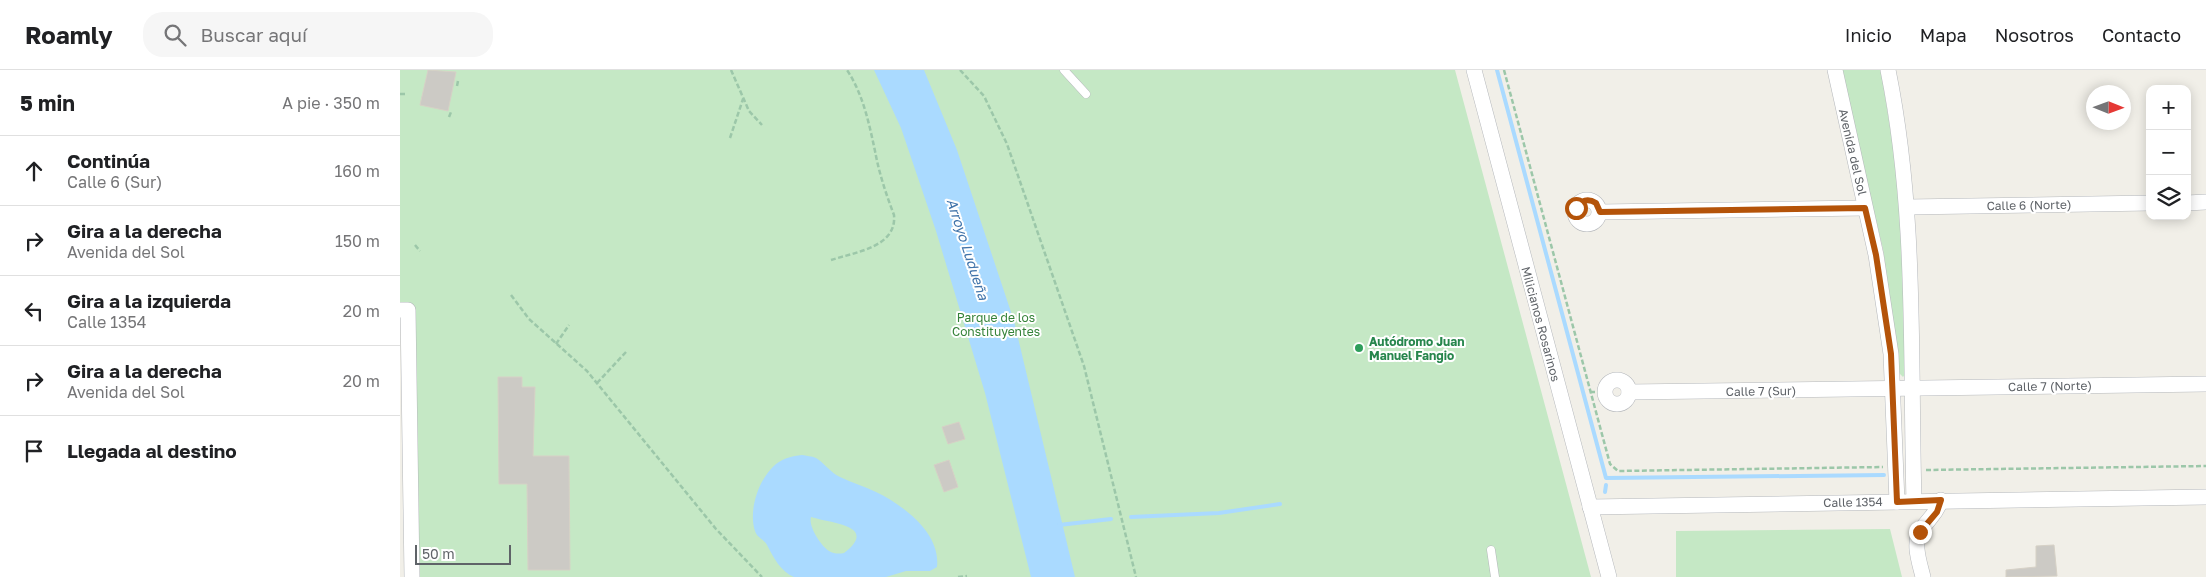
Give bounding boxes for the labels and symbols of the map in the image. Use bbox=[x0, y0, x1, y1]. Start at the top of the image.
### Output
north arrow bbox=[2086, 85, 2131, 130]
street label: Avenida del Sol bbox=[1836, 107, 1870, 197]
water label: Arroyo Ludueña bbox=[944, 196, 993, 303]
route start bbox=[1565, 197, 1588, 220]
street label: Calle 6 (Norte) bbox=[1986, 197, 2072, 213]
street label: Milicianos Rosarinos bbox=[1518, 265, 1564, 383]
park label: Parque de los Constituyentes bbox=[952, 310, 1040, 339]
place label: Autódromo Juan Manuel Fangio bbox=[1369, 334, 1464, 363]
marker: Autódromo Juan Manuel Fangio bbox=[1353, 342, 1365, 354]
street label: Calle 7 (Norte) bbox=[2008, 378, 2092, 394]
street label: Calle 7 (Sur) bbox=[1726, 383, 1796, 399]
street label: Calle 1354 bbox=[1823, 494, 1883, 510]
route end bbox=[1909, 521, 1932, 544]
scale bar bbox=[415, 542, 511, 565]

